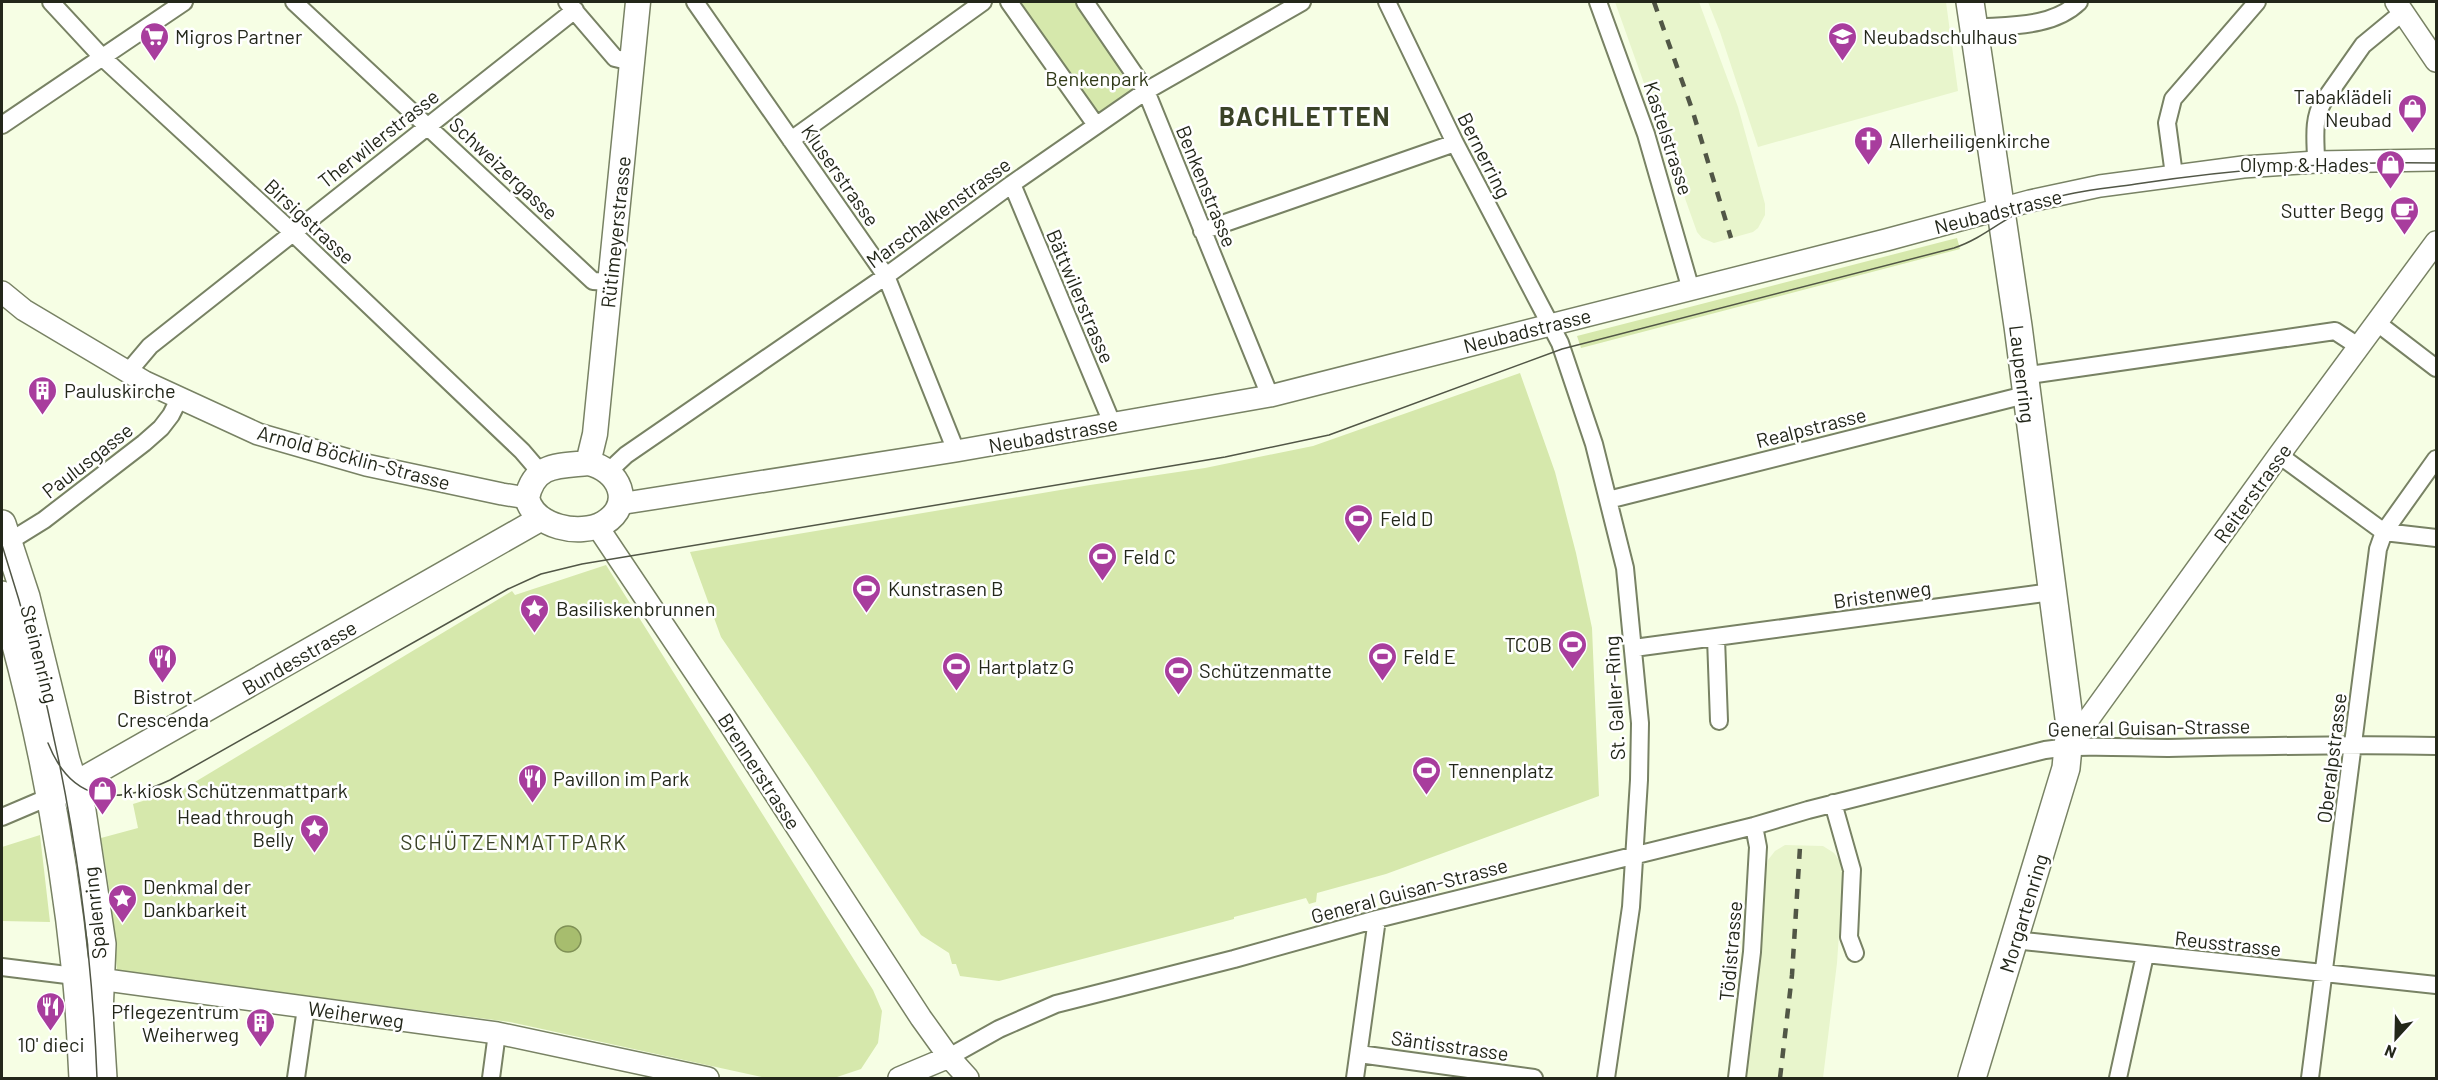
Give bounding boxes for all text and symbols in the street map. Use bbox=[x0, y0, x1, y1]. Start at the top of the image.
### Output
supermarket icon: Migros Partner bbox=[138, 20, 170, 62]
school or university icon: Neubadschulhaus bbox=[1826, 20, 1858, 62]
place label: Migros Partner bbox=[175, 24, 302, 48]
place label: Neubadschulhaus bbox=[1863, 24, 2017, 48]
park label: Benkenpark bbox=[1045, 66, 1149, 90]
street label: Kastelstrasse bbox=[1639, 78, 1699, 198]
street label: Therwilerstrasse bbox=[313, 83, 443, 193]
place label: Tabaklädeli Neubad bbox=[2294, 84, 2392, 131]
shop icon: Tabaklädeli Neubad bbox=[2397, 92, 2429, 134]
district label: BACHLETTEN bbox=[1219, 100, 1391, 131]
street label: Bernerring bbox=[1453, 108, 1517, 202]
street label: Schweizergasse bbox=[445, 112, 563, 224]
street label: Kluserstrasse bbox=[797, 119, 885, 231]
street label: Benkenstrasse bbox=[1172, 122, 1242, 250]
church icon: Allerheiligenkirche bbox=[1852, 124, 1884, 166]
place label: Allerheiligenkirche bbox=[1889, 128, 2051, 152]
shop icon: Olymp & Hades bbox=[2374, 148, 2406, 190]
street label: Marschalkenstrasse bbox=[861, 152, 1015, 272]
place label: Olymp & Hades bbox=[2240, 152, 2369, 176]
street label: Rütimeyerstrasse bbox=[595, 155, 635, 309]
street label: Birsigstrasse bbox=[260, 173, 360, 269]
street label: Neubadstrasse bbox=[1932, 184, 2064, 238]
cafe icon: Sutter Begg bbox=[2389, 194, 2421, 236]
place label: Sutter Begg bbox=[2281, 198, 2384, 222]
street label: Bättwilerstrasse bbox=[1042, 225, 1120, 367]
street label: Neubadstrasse bbox=[1461, 303, 1593, 357]
street label: Laupenring bbox=[2005, 324, 2041, 424]
building icon: Pauluskirche bbox=[27, 374, 59, 416]
place label: Pauluskirche bbox=[64, 378, 176, 402]
street label: Realpstrasse bbox=[1753, 402, 1869, 452]
street label: Neubadstrasse bbox=[986, 411, 1120, 457]
street label: Paulusgasse bbox=[37, 417, 137, 503]
street label: Arnold Böcklin-Strasse bbox=[255, 420, 453, 494]
street label: Reiterstrasse bbox=[2208, 439, 2296, 547]
sports icon: Feld D bbox=[1343, 502, 1375, 544]
place label: Feld D bbox=[1380, 506, 1433, 530]
sports icon: Feld C bbox=[1086, 540, 1118, 582]
place label: Feld C bbox=[1123, 544, 1176, 568]
sports icon: Kunstrasen B bbox=[851, 572, 883, 614]
street label: Bristenweg bbox=[1832, 575, 1932, 613]
place label: Kunstrasen B bbox=[888, 576, 1004, 600]
place icon: Basiliskenbrunnen bbox=[519, 592, 551, 634]
place label: Basiliskenbrunnen bbox=[556, 596, 716, 620]
street label: Steinenring bbox=[16, 602, 64, 706]
street label: Bundesstrasse bbox=[237, 615, 361, 699]
sports icon: TCOB bbox=[1557, 628, 1589, 670]
place label: TCOB bbox=[1504, 632, 1552, 656]
street label: St. Galler-Ring bbox=[1599, 635, 1629, 761]
sports icon: Feld E bbox=[1366, 640, 1398, 682]
restaurant icon: Bistrot Crescenda bbox=[147, 642, 179, 684]
place label: Feld E bbox=[1403, 644, 1456, 668]
sports icon: Hartplatz G bbox=[941, 650, 973, 692]
place label: Hartplatz G bbox=[978, 654, 1074, 678]
sports icon: Schützenmatte bbox=[1162, 654, 1194, 696]
place label: Schützenmatte bbox=[1199, 658, 1332, 682]
place label: Bistrot Crescenda bbox=[117, 684, 209, 731]
street label: Oberalpstrasse bbox=[2311, 692, 2351, 824]
street label: Brennerstrasse bbox=[714, 708, 806, 834]
street label: General Guisan-Strasse bbox=[2047, 713, 2251, 741]
sports icon: Tennenplatz bbox=[1411, 754, 1443, 796]
place label: Tennenplatz bbox=[1448, 758, 1554, 782]
restaurant icon: Pavillon im Park bbox=[516, 762, 548, 804]
place label: Pavillon im Park bbox=[553, 766, 689, 790]
shop icon: k kiosk Schützenmattpark bbox=[86, 774, 118, 816]
place label: k kiosk Schützenmattpark bbox=[123, 778, 348, 802]
place label: Head through Belly bbox=[177, 804, 294, 851]
place icon: Head through Belly bbox=[299, 812, 331, 854]
district label: SCHÜTZENMATTPARK bbox=[400, 829, 628, 854]
street label: Morgartenring bbox=[1994, 851, 2052, 975]
street label: General Guisan-Strasse bbox=[1308, 852, 1510, 928]
street label: Spalenring bbox=[77, 866, 111, 960]
place label: Denkmal der Dankbarkeit bbox=[143, 874, 251, 921]
place icon: Denkmal der Dankbarkeit bbox=[106, 882, 138, 924]
street label: Tödistrasse bbox=[1714, 900, 1746, 1002]
street label: Reusstrasse bbox=[2174, 925, 2282, 961]
restaurant icon: 10' dieci bbox=[35, 990, 67, 1032]
street label: Weiherweg bbox=[306, 995, 406, 1033]
place label: Pflegezentrum Weiherweg bbox=[111, 999, 239, 1046]
building icon: Pflegezentrum Weiherweg bbox=[244, 1006, 276, 1048]
north arrow bbox=[2366, 1008, 2426, 1068]
street label: Säntisstrasse bbox=[1390, 1025, 1510, 1065]
place label: 10' dieci bbox=[17, 1032, 85, 1056]
text: N bbox=[2382, 1042, 2399, 1063]

